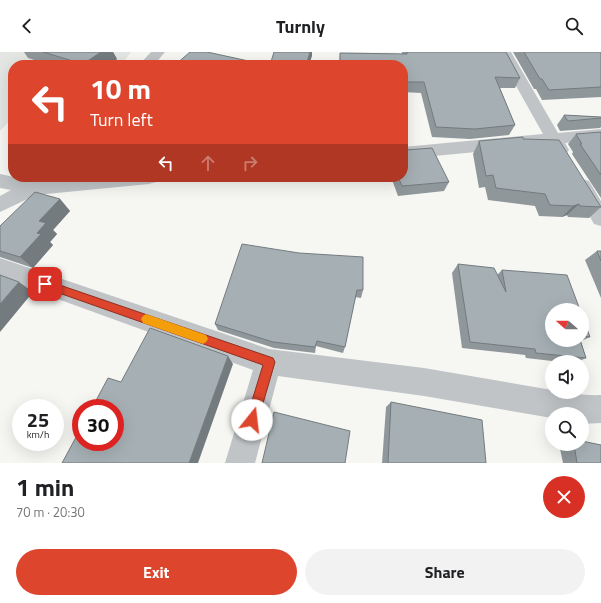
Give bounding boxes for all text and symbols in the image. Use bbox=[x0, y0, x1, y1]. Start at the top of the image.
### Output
text: Turnly bbox=[276, 13, 325, 40]
icon: back bbox=[16, 15, 38, 37]
icon: search bbox=[563, 15, 585, 37]
text: 10 m bbox=[90, 67, 151, 110]
icon: left bbox=[24, 76, 76, 128]
text: Turn left bbox=[90, 106, 153, 133]
icon: left bbox=[155, 152, 177, 174]
icon: ahead bbox=[197, 152, 219, 174]
icon: right bbox=[239, 152, 261, 174]
pin bbox=[28, 267, 62, 301]
icon: arrive bbox=[34, 273, 56, 295]
north arrow bbox=[545, 303, 589, 347]
map controls bbox=[545, 303, 589, 451]
button: sound bbox=[545, 355, 589, 399]
speed limit sign: 30 bbox=[72, 399, 124, 451]
position arrow bbox=[231, 399, 273, 441]
text: 25 bbox=[27, 404, 49, 435]
button: search bbox=[545, 407, 589, 451]
text: km/h bbox=[27, 427, 49, 442]
text: 1 min bbox=[16, 469, 74, 505]
button: close bbox=[543, 476, 585, 518]
text: 70 m · 20:30 bbox=[16, 502, 85, 522]
button: Exit bbox=[16, 549, 297, 595]
button: Share bbox=[305, 549, 585, 595]

